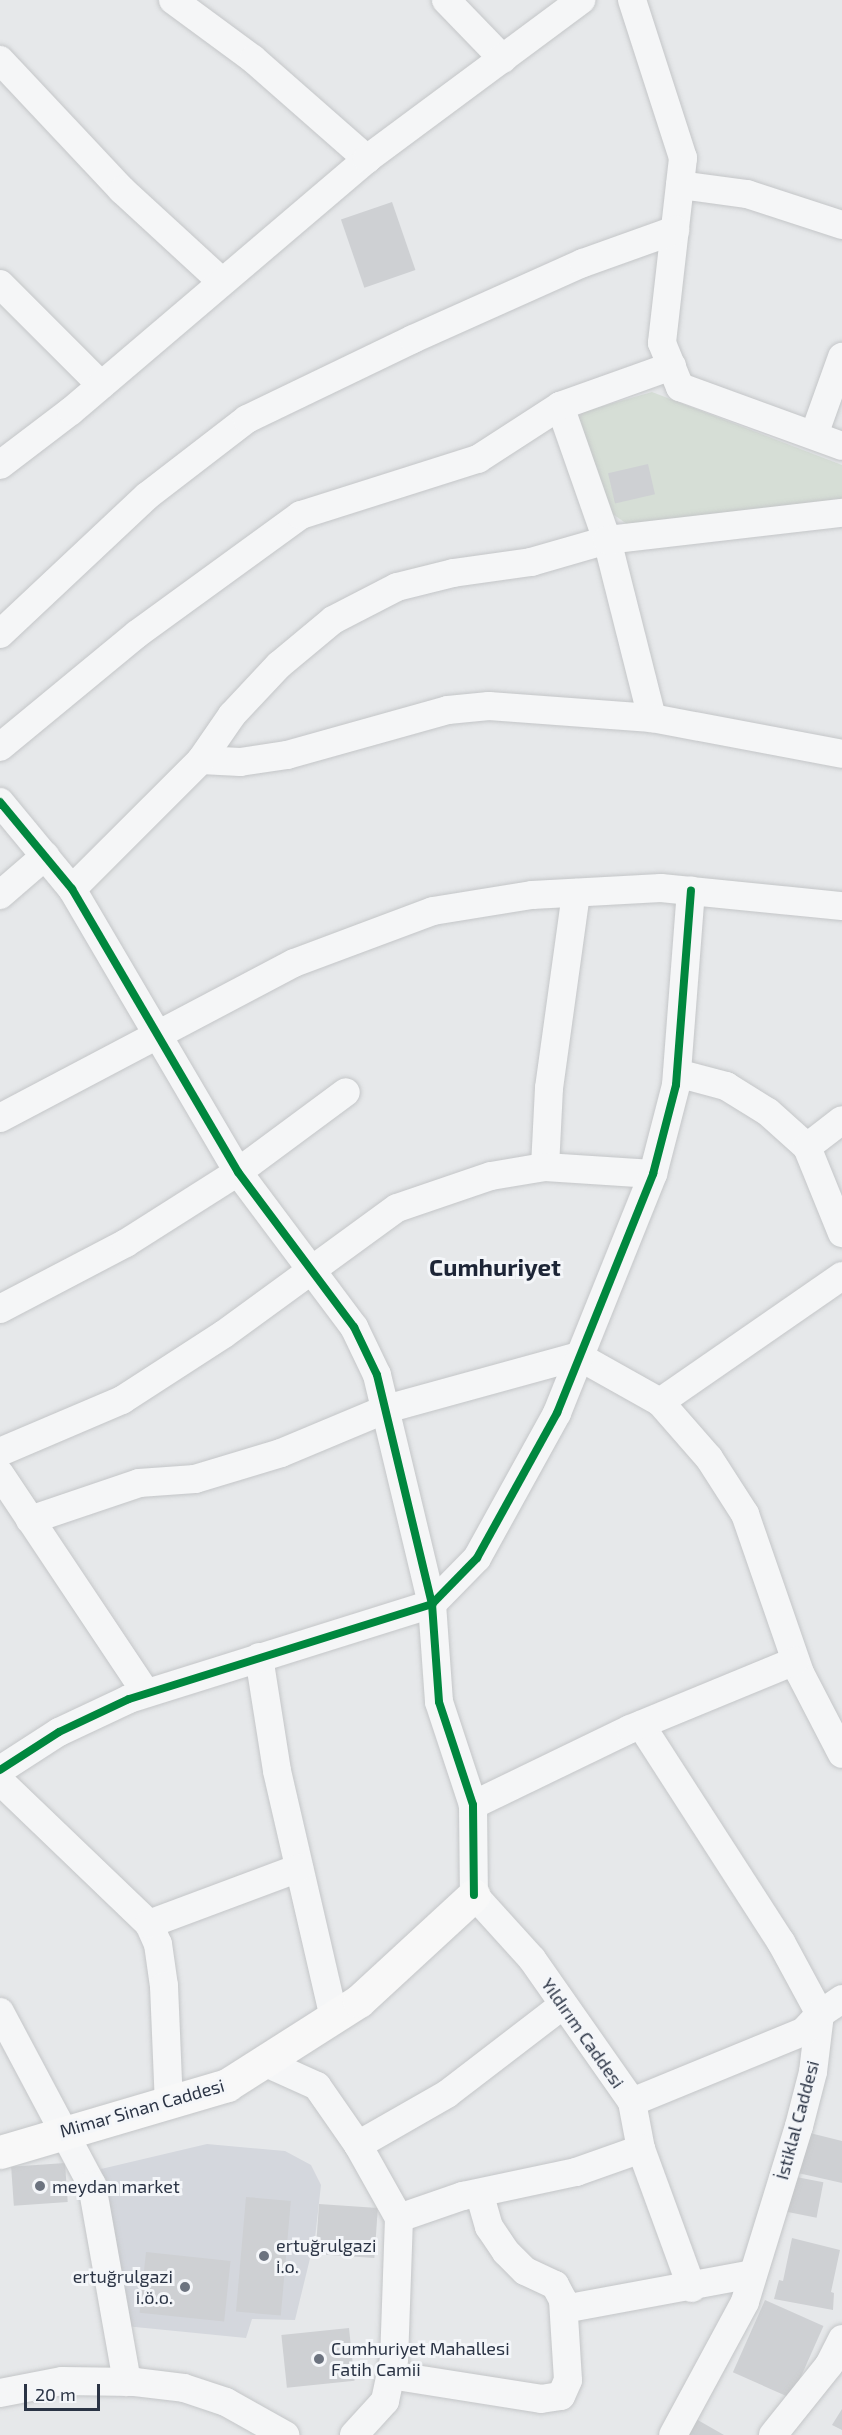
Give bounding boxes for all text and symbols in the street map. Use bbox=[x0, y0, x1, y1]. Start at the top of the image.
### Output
district label: Cumhuriyet bbox=[429, 1253, 561, 1281]
street label: Yıldırım Caddesi bbox=[537, 1974, 629, 2092]
street label: İstiklal Caddesi bbox=[771, 2058, 823, 2182]
street label: Mimar Sinan Caddesi bbox=[57, 2074, 227, 2142]
place label: meydan market bbox=[52, 2175, 180, 2197]
marker: meydan market bbox=[33, 2179, 47, 2193]
place label: ertuğrulgazi i.o. bbox=[276, 2235, 376, 2278]
marker: ertuğrulgazi i.o. bbox=[257, 2249, 271, 2263]
place label: ertuğrulgazi i.ö.o. bbox=[73, 2266, 173, 2308]
marker: ertuğrulgazi i.ö.o. bbox=[178, 2280, 192, 2294]
place label: Cumhuriyet Mahallesi Fatih Camii bbox=[331, 2338, 510, 2380]
marker: Cumhuriyet Mahallesi Fatih Camii bbox=[312, 2352, 326, 2366]
scale bar bbox=[27, 2372, 104, 2410]
text: 20 m bbox=[35, 2383, 76, 2405]

